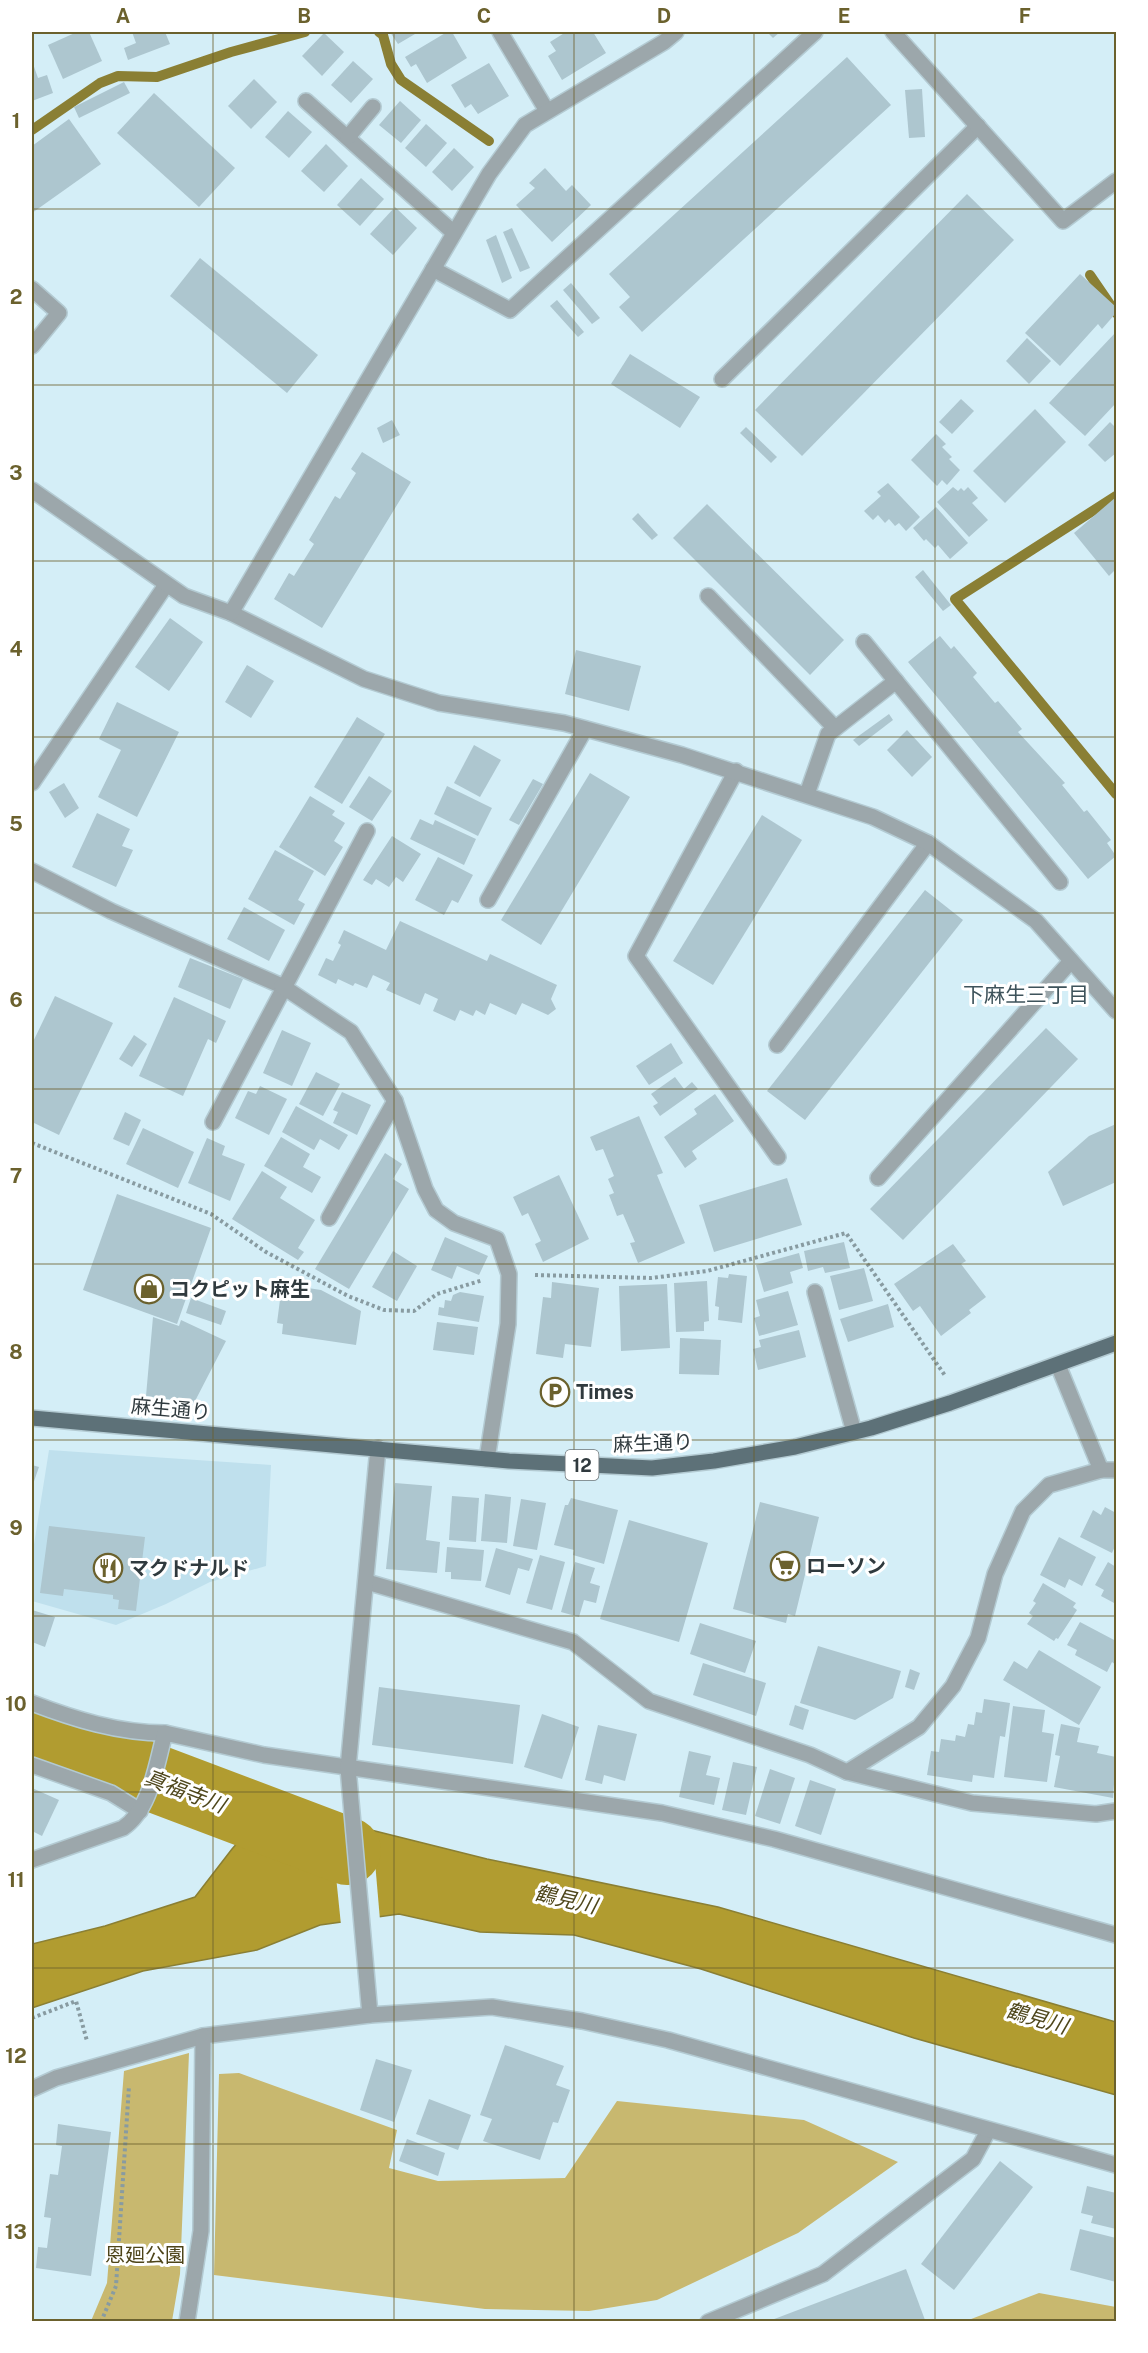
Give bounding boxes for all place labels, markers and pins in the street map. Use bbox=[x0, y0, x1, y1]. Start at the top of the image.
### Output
shop icon: コクピット麻生 bbox=[133, 1273, 165, 1305]
place label: コクピット麻生 bbox=[170, 1277, 310, 1301]
parking icon: Times bbox=[539, 1376, 571, 1408]
place label: Times bbox=[576, 1380, 634, 1404]
supermarket icon: ローソン bbox=[769, 1550, 801, 1582]
restaurant icon: マクドナルド bbox=[92, 1552, 124, 1584]
place label: ローソン bbox=[806, 1554, 886, 1578]
place label: マクドナルド bbox=[129, 1556, 249, 1580]

